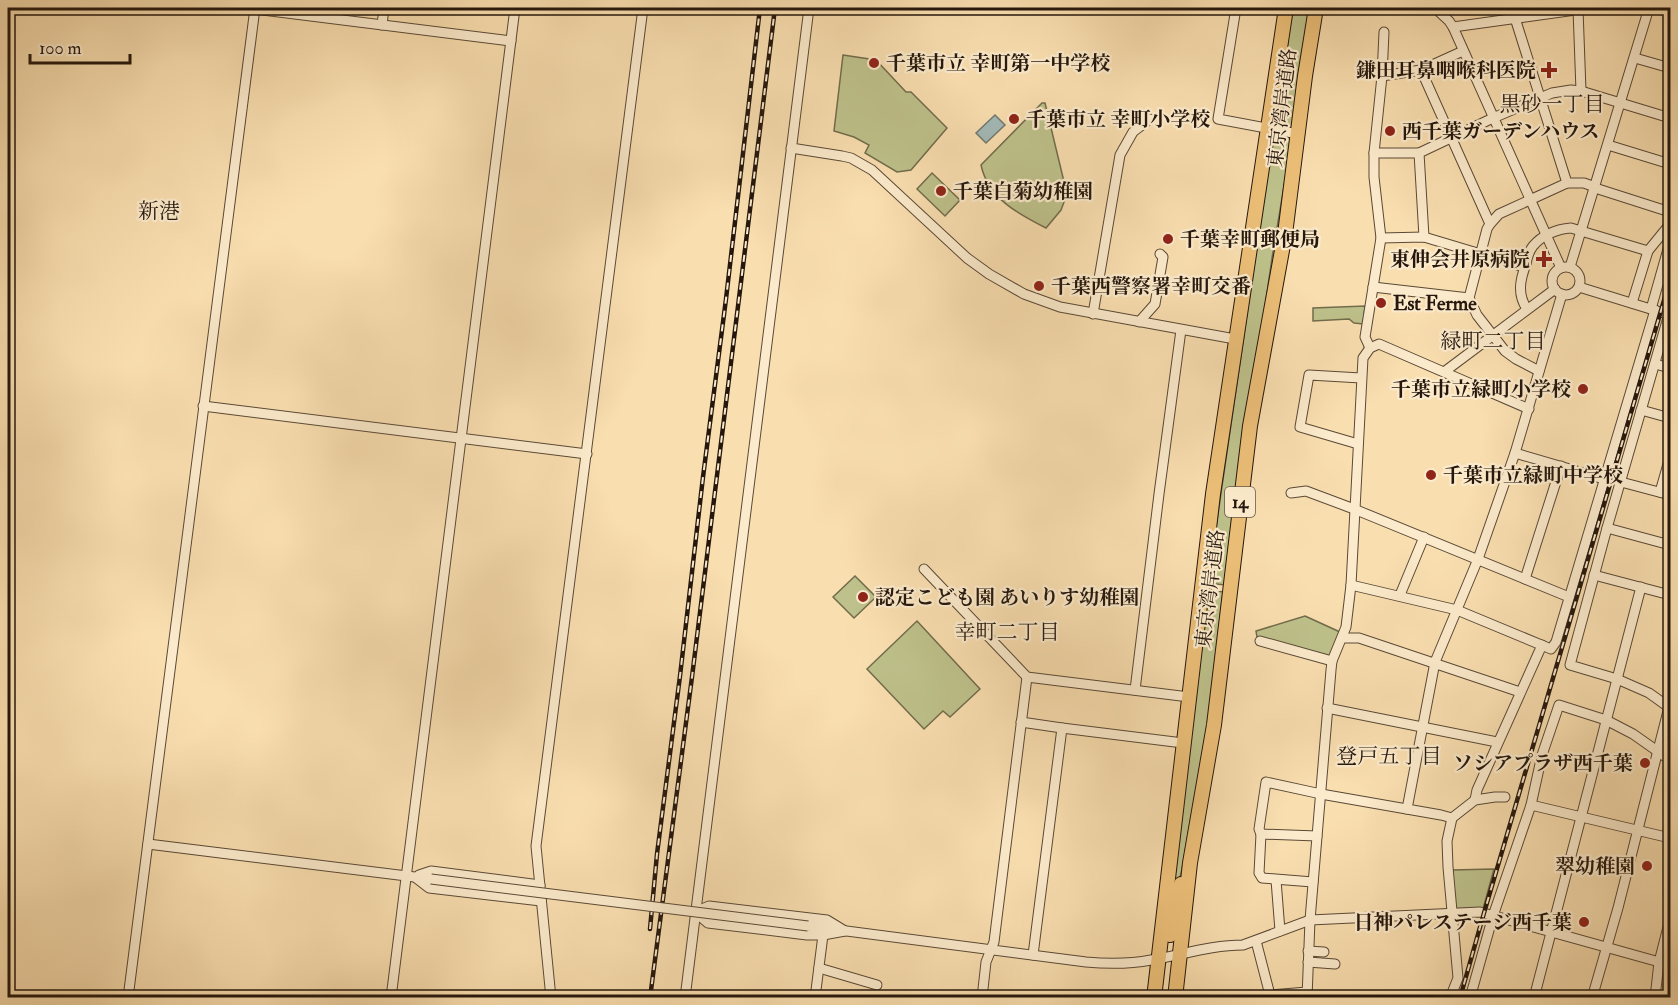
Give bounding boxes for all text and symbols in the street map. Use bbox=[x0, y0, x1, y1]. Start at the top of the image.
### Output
scale bar bbox=[30, 27, 130, 65]
text: 100 m bbox=[39, 37, 82, 60]
street label: 東京湾岸道路 bbox=[1262, 47, 1302, 169]
place label: 千葉市立 幸町第一中学校 bbox=[886, 51, 1110, 76]
marker: 千葉市立 幸町第一中学校 bbox=[867, 56, 881, 70]
place label: 鎌田耳鼻咽喉科医院 bbox=[1356, 58, 1536, 83]
marker: 鎌田耳鼻咽喉科医院 bbox=[1540, 61, 1558, 79]
district label: 黒砂一丁目 bbox=[1500, 91, 1605, 118]
place label: 千葉市立 幸町小学校 bbox=[1026, 107, 1210, 132]
marker: 千葉市立 幸町小学校 bbox=[1007, 112, 1021, 126]
place label: 西千葉ガーデンハウス bbox=[1402, 119, 1600, 144]
marker: 西千葉ガーデンハウス bbox=[1383, 124, 1397, 138]
place label: 千葉白菊幼稚園 bbox=[953, 179, 1093, 204]
marker: 千葉白菊幼稚園 bbox=[934, 184, 948, 198]
district label: 新港 bbox=[138, 198, 180, 225]
place label: 千葉幸町郵便局 bbox=[1180, 227, 1320, 252]
marker: 千葉幸町郵便局 bbox=[1161, 232, 1175, 246]
place label: 東伸会井原病院 bbox=[1390, 247, 1530, 272]
marker: 東伸会井原病院 bbox=[1535, 250, 1553, 268]
place label: 千葉西警察署幸町交番 bbox=[1051, 274, 1251, 299]
marker: 千葉西警察署幸町交番 bbox=[1032, 279, 1046, 293]
place label: Est Ferme bbox=[1393, 291, 1477, 316]
marker: Est Ferme bbox=[1374, 296, 1388, 310]
district label: 緑町二丁目 bbox=[1441, 328, 1546, 355]
place label: 千葉市立緑町小学校 bbox=[1391, 377, 1571, 402]
marker: 千葉市立緑町小学校 bbox=[1576, 382, 1590, 396]
place label: 千葉市立緑町中学校 bbox=[1443, 463, 1623, 488]
marker: 千葉市立緑町中学校 bbox=[1424, 468, 1438, 482]
road number: 14 bbox=[1225, 487, 1255, 517]
street label: 東京湾岸道路 bbox=[1190, 528, 1230, 650]
place label: 認定こども園 あいりす幼稚園 bbox=[875, 585, 1139, 610]
marker: 認定こども園 あいりす幼稚園 bbox=[856, 590, 870, 604]
district label: 幸町二丁目 bbox=[955, 619, 1060, 646]
district label: 登戸五丁目 bbox=[1337, 743, 1442, 770]
place label: ソシアプラザ西千葉 bbox=[1453, 751, 1633, 776]
marker: ソシアプラザ西千葉 bbox=[1638, 756, 1652, 770]
place label: 翠幼稚園 bbox=[1555, 854, 1635, 879]
marker: 翠幼稚園 bbox=[1640, 859, 1654, 873]
place label: 日神パレステージ西千葉 bbox=[1353, 910, 1572, 935]
marker: 日神パレステージ西千葉 bbox=[1577, 915, 1591, 929]

